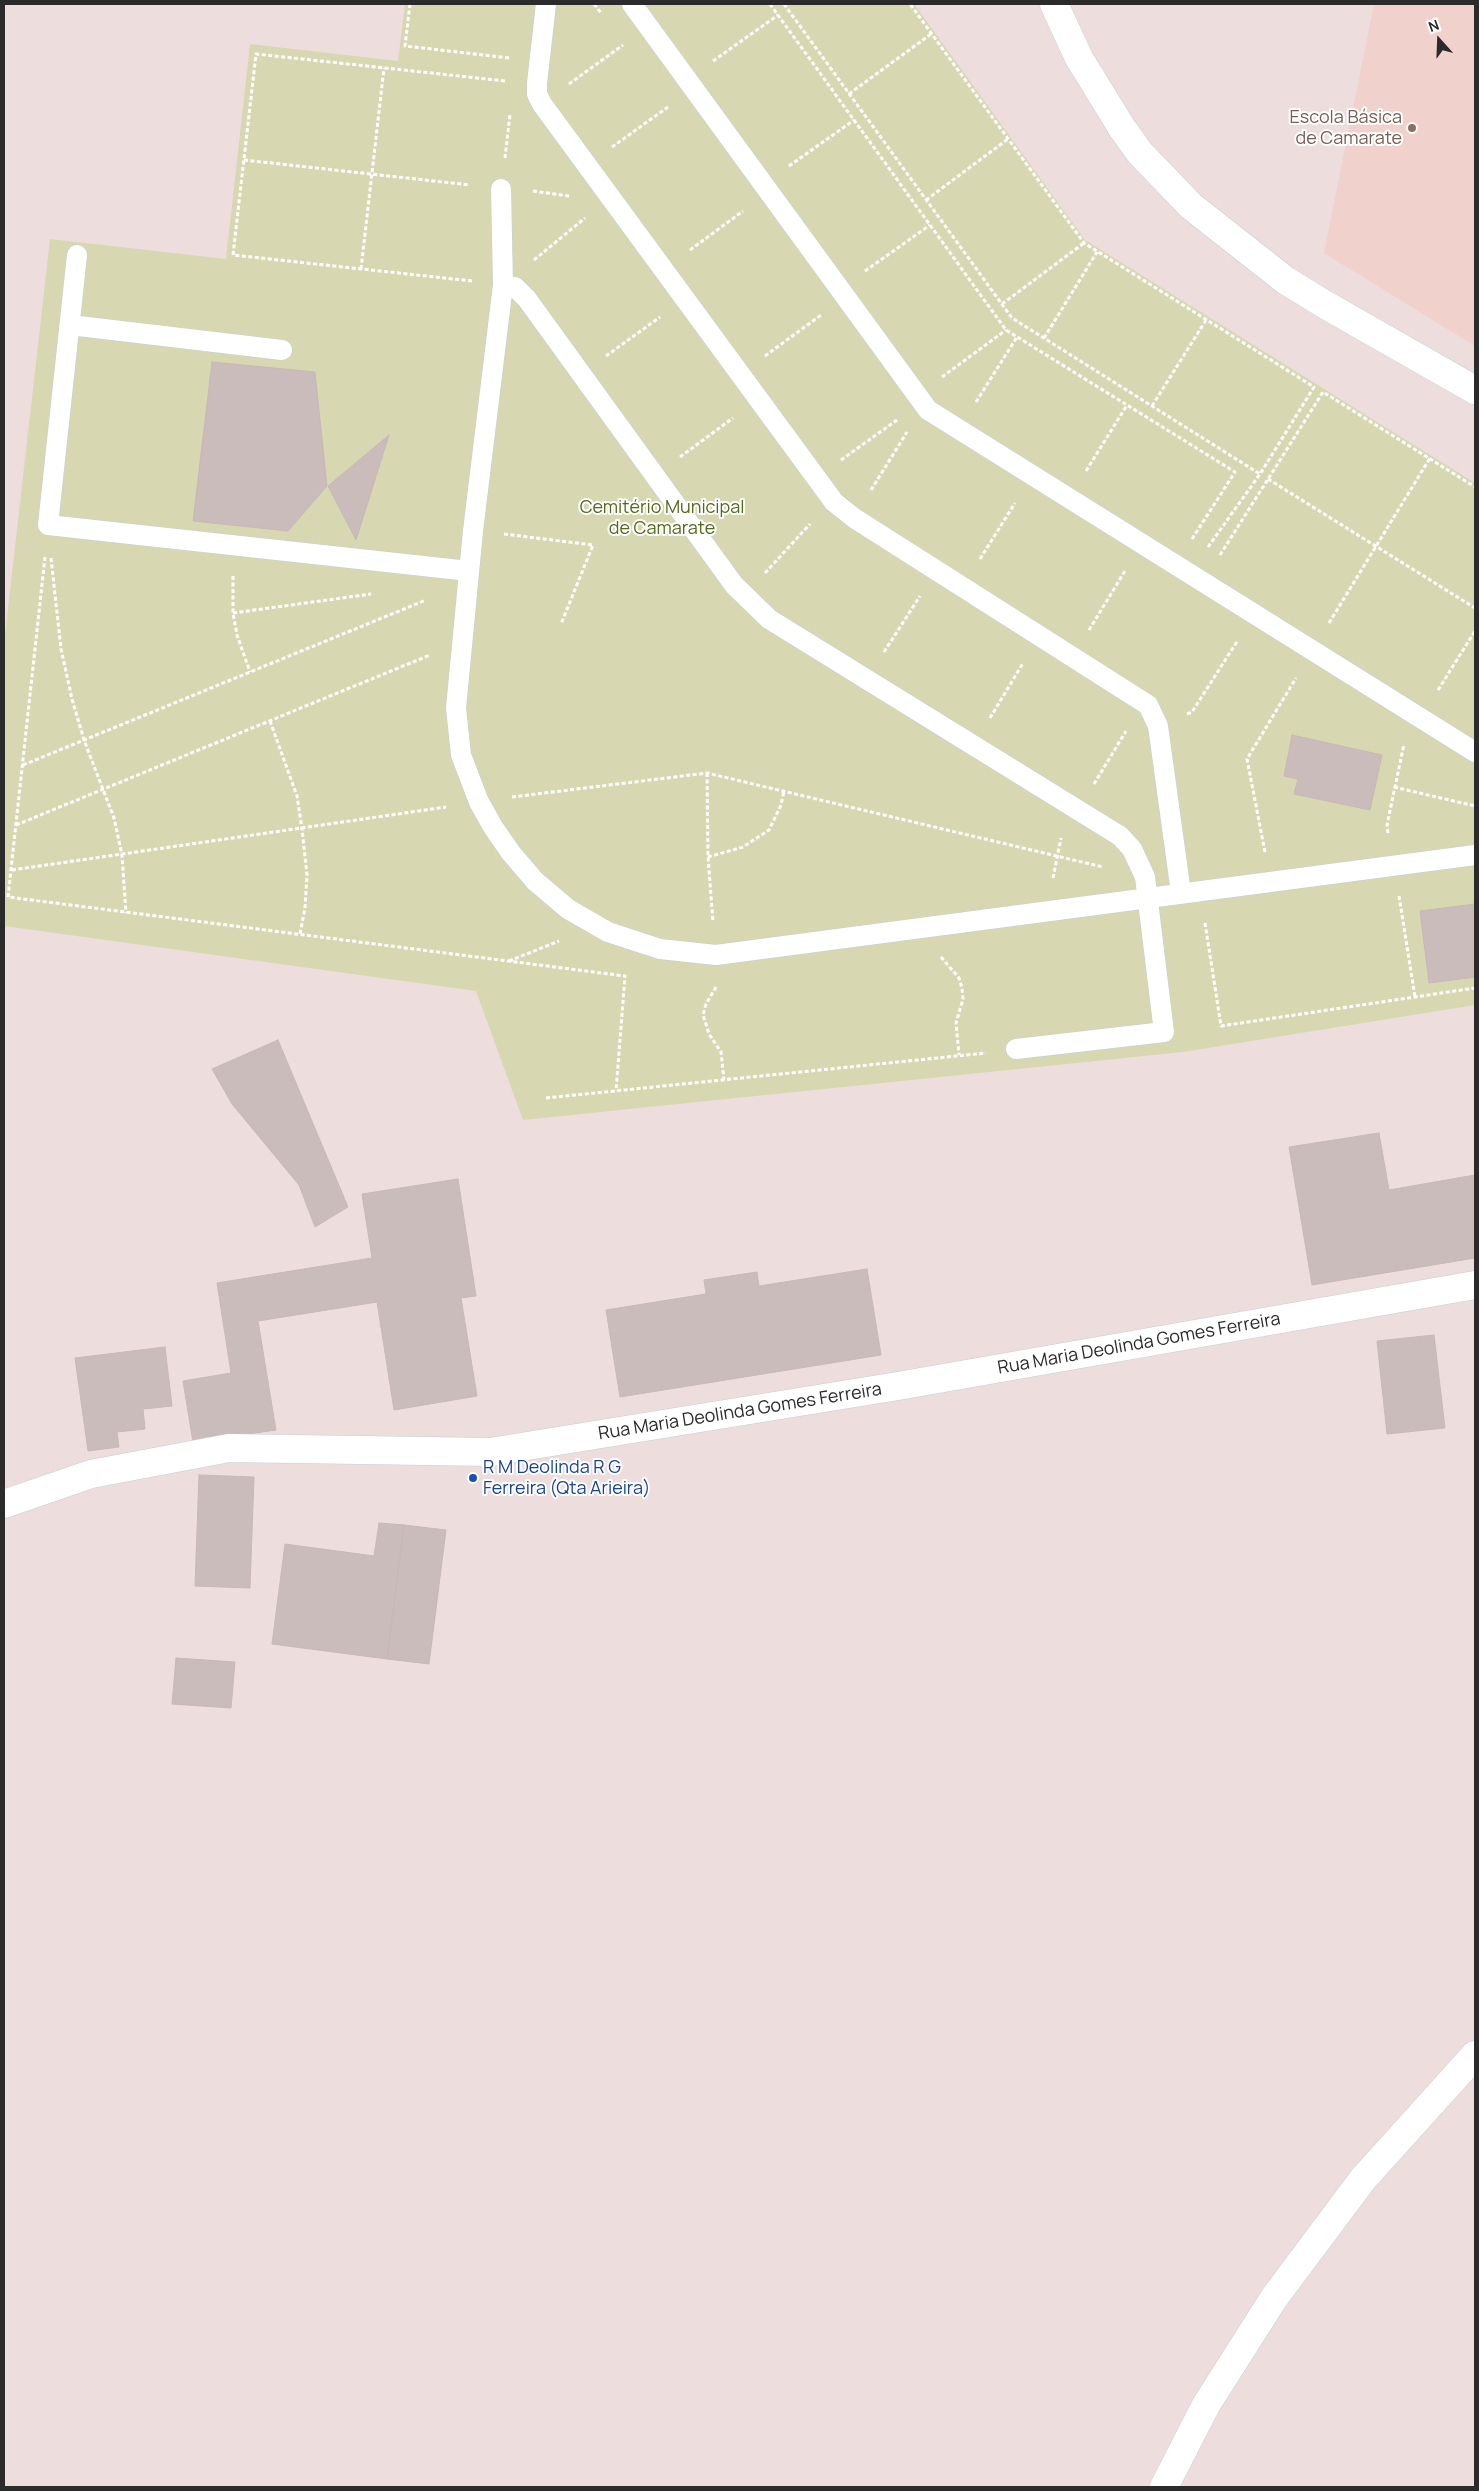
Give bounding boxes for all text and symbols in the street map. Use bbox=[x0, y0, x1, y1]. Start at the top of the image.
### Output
north arrow bbox=[1414, 15, 1464, 65]
text: N bbox=[1426, 15, 1442, 36]
place label: Escola Básica de Camarate bbox=[1290, 107, 1402, 150]
marker: Escola Básica de Camarate bbox=[1406, 122, 1418, 134]
park label: Cemitério Municipal de Camarate bbox=[580, 497, 744, 540]
street label: Rua Maria Deolinda Gomes Ferreira bbox=[996, 1308, 1282, 1380]
street label: Rua Maria Deolinda Gomes Ferreira bbox=[597, 1379, 883, 1445]
place label: R M Deolinda R G Ferreira (Qta Arieira) bbox=[483, 1457, 650, 1500]
marker: R M Deolinda R G Ferreira (Qta Arieira) bbox=[467, 1472, 479, 1484]

